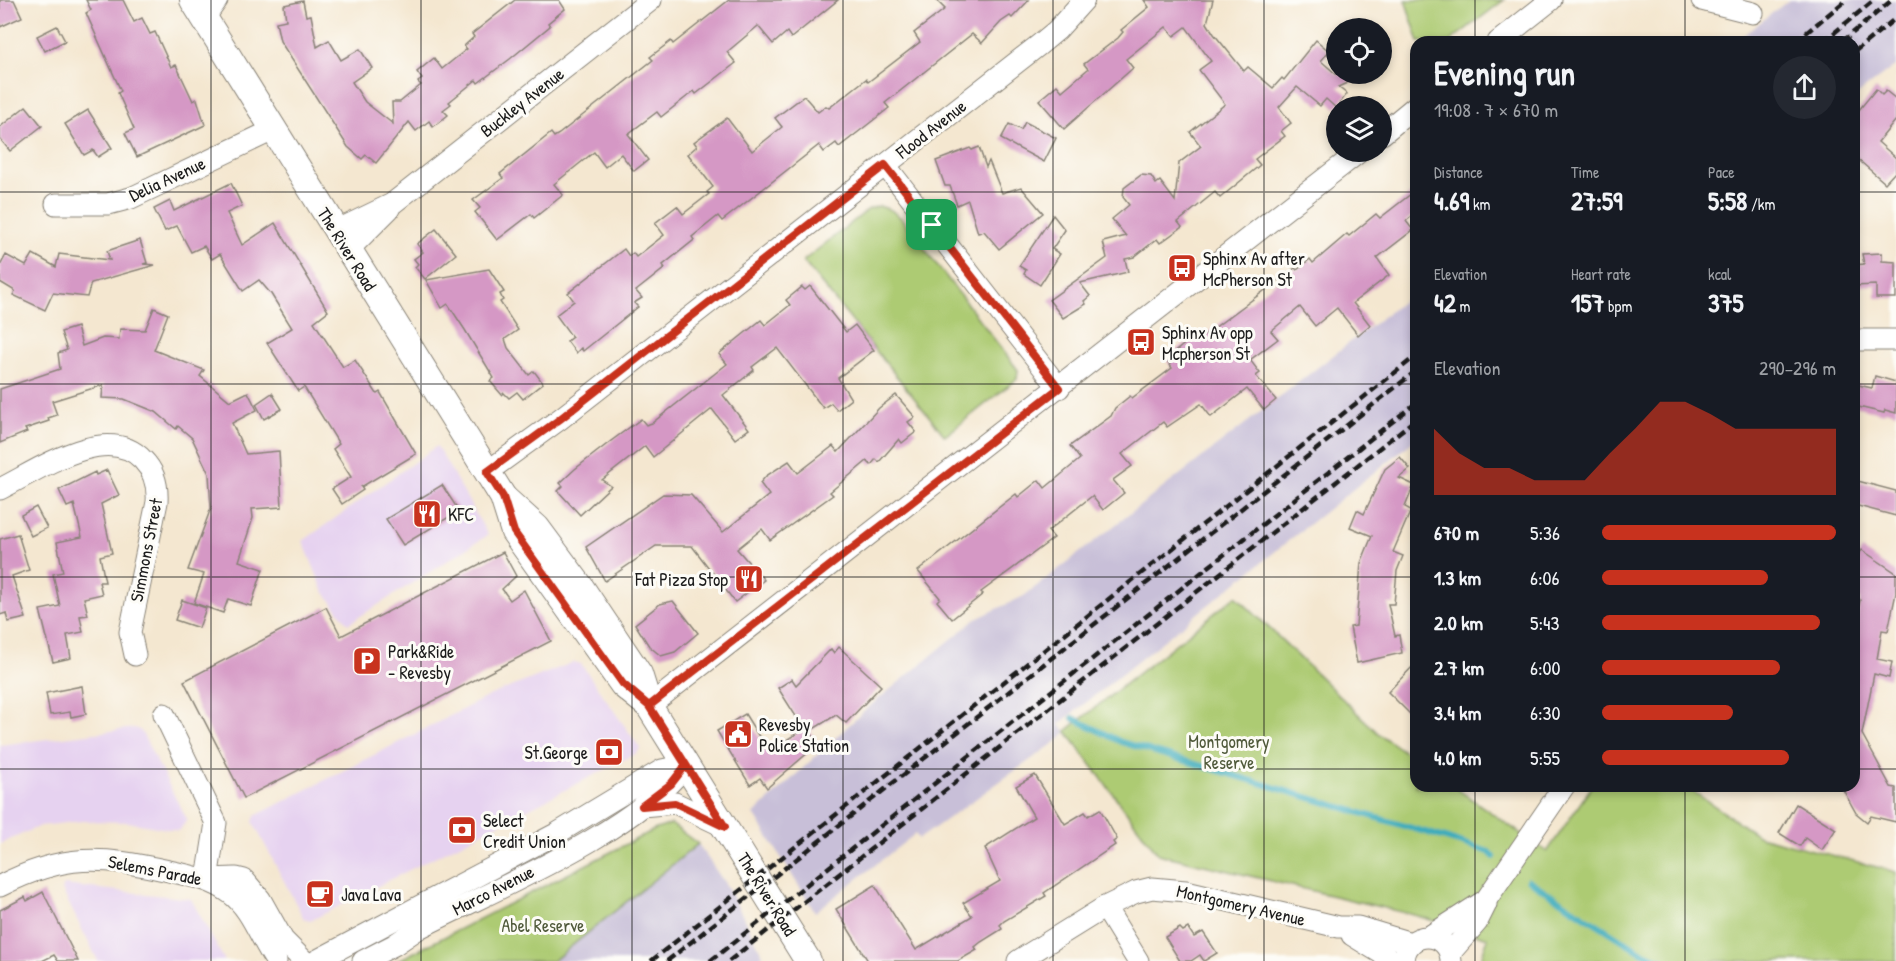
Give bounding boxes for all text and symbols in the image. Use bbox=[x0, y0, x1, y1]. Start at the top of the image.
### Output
map controls bbox=[1326, 18, 1392, 162]
button: locate bbox=[1326, 18, 1392, 84]
text: Evening run bbox=[1434, 51, 1575, 95]
button: share bbox=[1773, 56, 1836, 119]
street label: Buckley Avenue bbox=[475, 61, 569, 143]
street label: Flood Avenue bbox=[890, 94, 971, 165]
button: layers bbox=[1326, 96, 1392, 162]
text: 19:08 · 7 × 670 m bbox=[1434, 96, 1558, 123]
street label: Delia Avenue bbox=[125, 150, 209, 208]
text: Distance bbox=[1434, 161, 1483, 183]
text: Time bbox=[1571, 161, 1599, 183]
text: Pace bbox=[1708, 161, 1735, 183]
text: 4.69 bbox=[1434, 183, 1469, 218]
text: 27:59 bbox=[1571, 183, 1623, 218]
text: 5:58 bbox=[1708, 183, 1747, 218]
text: km bbox=[1469, 193, 1490, 215]
text: /km bbox=[1747, 193, 1775, 215]
pin bbox=[906, 199, 957, 250]
street label: The River Road bbox=[311, 202, 383, 296]
icon: arrive bbox=[915, 208, 948, 241]
place label: Sphinx Av after McPherson St bbox=[1203, 246, 1305, 292]
bus stop icon: Sphinx Av after McPherson St bbox=[1166, 252, 1198, 284]
text: Elevation bbox=[1434, 263, 1487, 285]
text: Heart rate bbox=[1571, 263, 1631, 285]
text: kcal bbox=[1708, 263, 1731, 285]
text: 42 bbox=[1434, 285, 1456, 320]
text: 157 bbox=[1571, 285, 1604, 320]
text: 375 bbox=[1708, 285, 1744, 320]
text: m bbox=[1456, 295, 1470, 317]
text: bpm bbox=[1604, 295, 1632, 317]
place label: Sphinx Av opp Mcpherson St bbox=[1162, 320, 1253, 366]
bus stop icon: Sphinx Av opp Mcpherson St bbox=[1125, 326, 1157, 358]
text: Elevation bbox=[1434, 354, 1500, 381]
text: 290–296 m bbox=[1759, 354, 1836, 381]
street label: Simmons Street bbox=[124, 495, 168, 604]
restaurant icon: KFC bbox=[411, 498, 443, 530]
place label: KFC bbox=[448, 502, 474, 527]
text: 670 m bbox=[1434, 519, 1479, 546]
text: 5:36 bbox=[1530, 519, 1560, 546]
restaurant icon: Fat Pizza Stop bbox=[733, 563, 765, 595]
text: 1.3 km bbox=[1434, 564, 1481, 591]
text: 6:06 bbox=[1530, 564, 1560, 591]
place label: Fat Pizza Stop bbox=[634, 567, 728, 592]
text: 2.0 km bbox=[1434, 609, 1483, 636]
text: 5:43 bbox=[1530, 609, 1560, 636]
place label: Park&Ride - Revesby bbox=[388, 639, 454, 685]
parking icon: Park&Ride - Revesby bbox=[351, 645, 383, 677]
text: 2.7 km bbox=[1434, 654, 1484, 681]
text: 6:00 bbox=[1530, 654, 1561, 681]
text: 3.4 km bbox=[1434, 699, 1481, 726]
text: 6:30 bbox=[1530, 699, 1561, 726]
place label: Revesby Police Station bbox=[759, 712, 849, 758]
public building icon: Revesby Police Station bbox=[722, 718, 754, 750]
park label: Montgomery Reserve bbox=[1188, 729, 1270, 775]
bank icon: St.George bbox=[593, 736, 625, 768]
place label: St.George bbox=[525, 740, 588, 765]
text: 4.0 km bbox=[1434, 744, 1481, 771]
text: 5:55 bbox=[1530, 744, 1560, 771]
place label: Select Credit Union bbox=[483, 808, 566, 854]
bank icon: Select Credit Union bbox=[446, 814, 478, 846]
street label: The River Road bbox=[731, 847, 803, 941]
street label: Selems Parade bbox=[106, 849, 204, 891]
street label: Marco Avenue bbox=[448, 859, 538, 921]
cafe icon: Java Lava bbox=[304, 878, 336, 910]
street label: Montgomery Avenue bbox=[1174, 878, 1308, 932]
place label: Java Lava bbox=[341, 882, 401, 907]
park label: Abel Reserve bbox=[501, 913, 585, 938]

